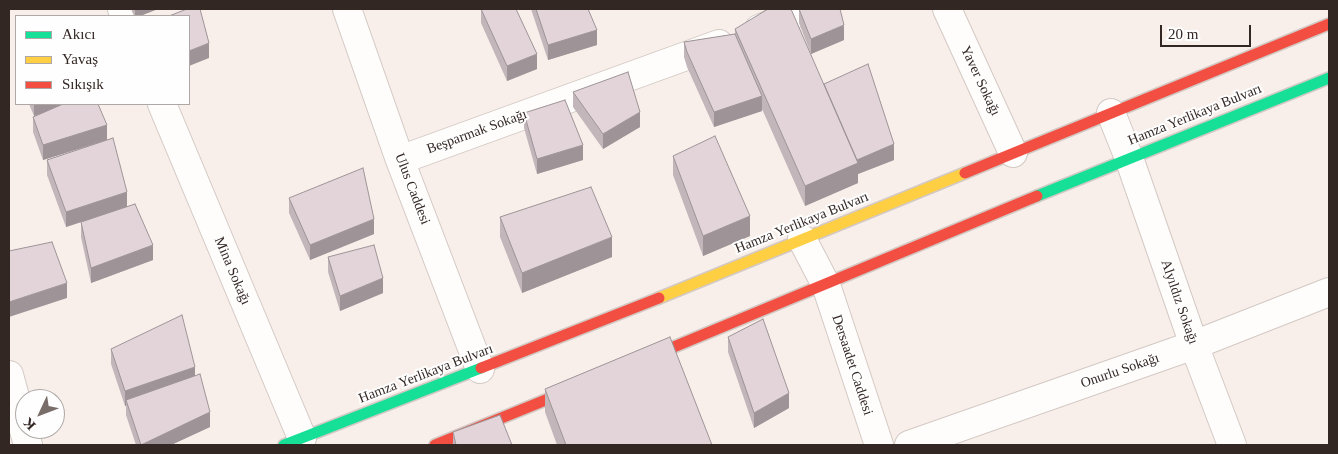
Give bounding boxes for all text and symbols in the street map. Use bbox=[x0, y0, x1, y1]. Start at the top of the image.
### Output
legend bbox=[15, 15, 190, 105]
scale bar bbox=[1163, 15, 1254, 47]
text: Akıcı bbox=[62, 26, 95, 42]
text: 20 m bbox=[1168, 26, 1198, 42]
street label: Yaver Sokağı bbox=[956, 43, 1004, 119]
text: Yavaş bbox=[62, 51, 98, 67]
text: Sıkışık bbox=[62, 76, 104, 92]
street label: Hamza Yerlikaya Bulvarı bbox=[1126, 81, 1264, 149]
street label: Beşparmak Sokağı bbox=[425, 106, 529, 158]
street label: Ulus Caddesi bbox=[391, 151, 433, 227]
street label: Hamza Yerlikaya Bulvarı bbox=[733, 189, 871, 257]
street label: Mina Sokağı bbox=[210, 235, 254, 307]
street label: Alyıldız Sokağı bbox=[1157, 258, 1201, 346]
street label: Dersaadet Caddesi bbox=[828, 313, 876, 417]
street label: Hamza Yerlikaya Bulvarı bbox=[357, 341, 495, 407]
street label: Onurlu Sokağı bbox=[1078, 350, 1162, 392]
north arrow bbox=[15, 389, 65, 439]
text: K bbox=[20, 415, 39, 433]

